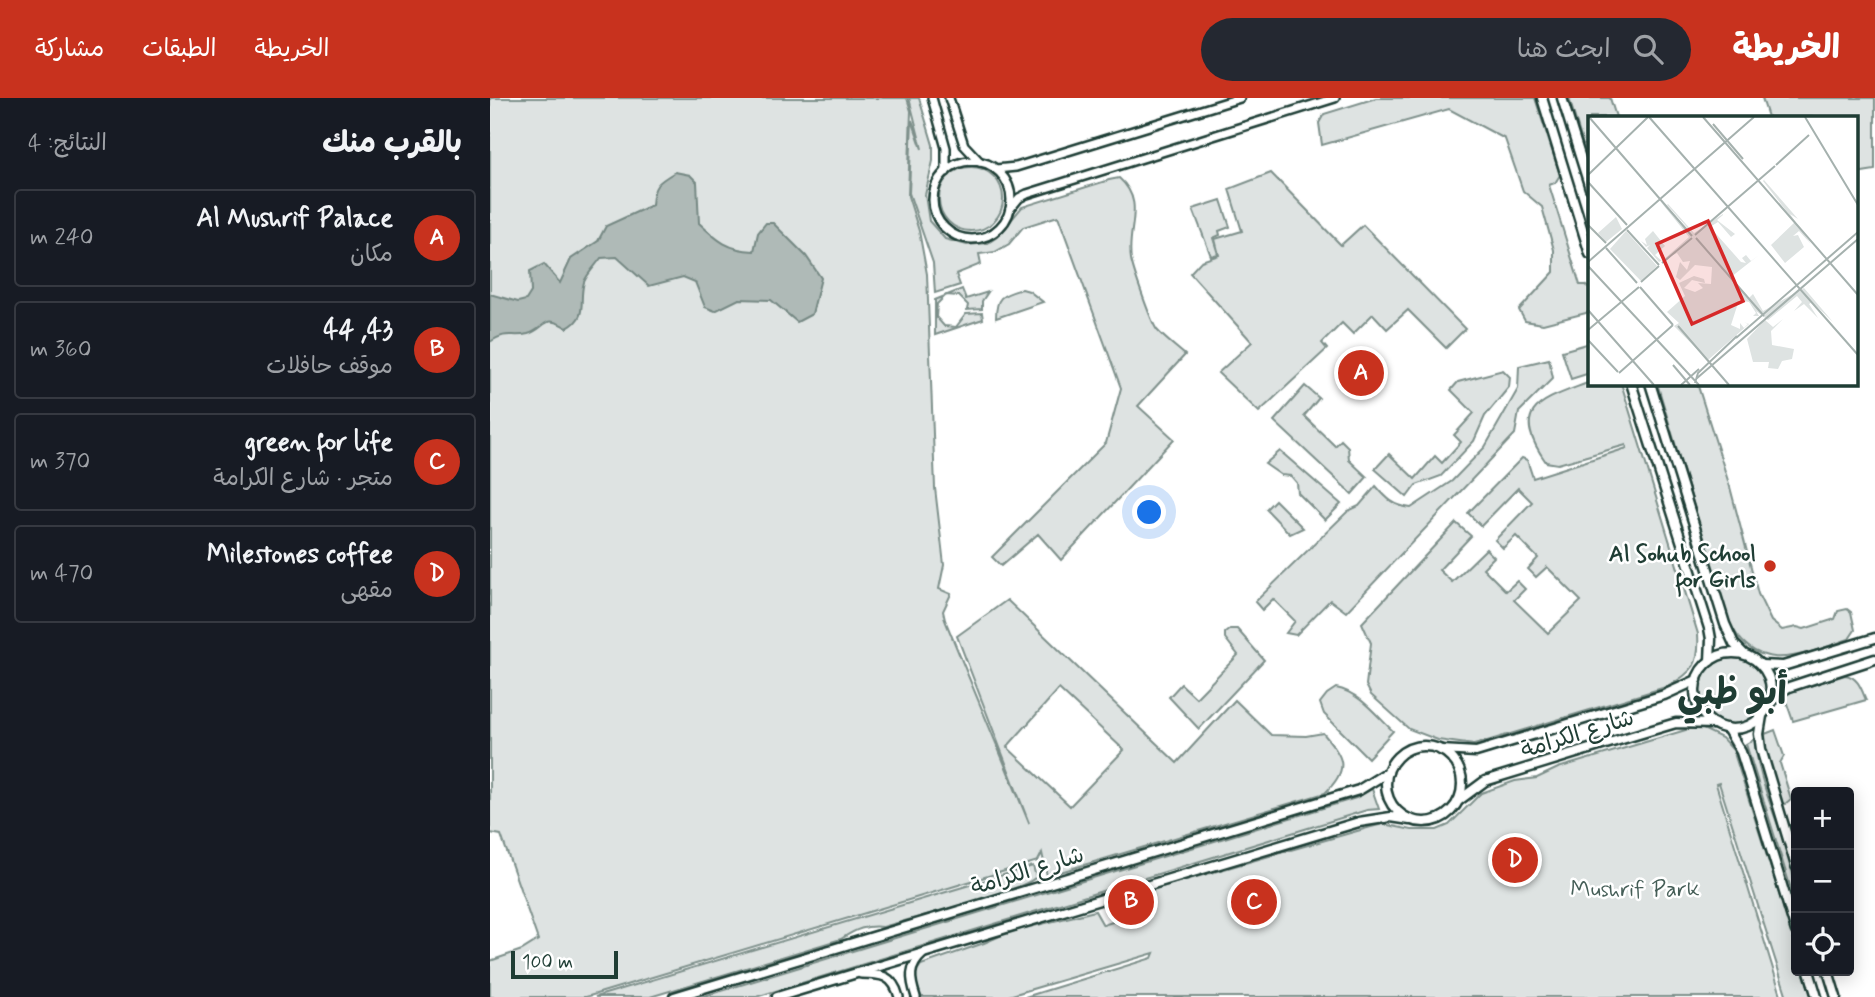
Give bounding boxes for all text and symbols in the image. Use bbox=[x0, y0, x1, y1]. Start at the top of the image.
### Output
search box bbox=[1201, 18, 1691, 81]
text: الخريطة bbox=[1733, 27, 1840, 71]
icon: search bbox=[1629, 30, 1667, 68]
text: ابحث هنا bbox=[1517, 33, 1611, 67]
text: مشاركة bbox=[35, 34, 104, 65]
text: الطبقات bbox=[142, 34, 217, 65]
text: الخريطة bbox=[255, 34, 329, 65]
inset map bbox=[1588, 116, 1857, 385]
text: بالقرب منك bbox=[322, 124, 462, 163]
text: النتائج: 4 bbox=[28, 129, 107, 159]
text: Al Mushrif Palace bbox=[196, 202, 393, 236]
text: 240 m bbox=[30, 223, 94, 253]
text: A bbox=[429, 223, 445, 253]
text: مكان bbox=[350, 240, 393, 270]
text: 43, 44 bbox=[323, 314, 393, 348]
text: 360 m bbox=[30, 335, 91, 365]
text: B bbox=[430, 335, 444, 365]
pin: A bbox=[1338, 347, 1384, 399]
text: موقف حافلات bbox=[266, 352, 393, 382]
text: green for life bbox=[245, 426, 393, 460]
text: 370 m bbox=[30, 447, 90, 477]
text: C bbox=[429, 447, 445, 477]
text: متجر · شارع الكرامة bbox=[213, 464, 393, 494]
your location bbox=[1132, 495, 1166, 529]
text: Milestones coffee bbox=[207, 538, 393, 572]
place label: Al Sohub School for Girls bbox=[1609, 540, 1757, 597]
marker: Al Sohub School for Girls bbox=[1762, 558, 1778, 574]
text: 470 m bbox=[30, 559, 93, 589]
text: D bbox=[429, 559, 445, 589]
text: مقهى bbox=[340, 576, 393, 606]
district label: أبو ظبي bbox=[1677, 669, 1787, 724]
street label: شارع الكرامة bbox=[1517, 703, 1638, 766]
map controls bbox=[1791, 787, 1854, 976]
button: + bbox=[1791, 787, 1854, 850]
pin: D bbox=[1492, 834, 1538, 886]
street label: شارع الكرامة bbox=[967, 840, 1088, 903]
button: − bbox=[1791, 850, 1854, 913]
park label: Mushrif Park bbox=[1570, 875, 1700, 905]
pin: B bbox=[1108, 876, 1154, 928]
pin: C bbox=[1231, 876, 1277, 928]
button: locate bbox=[1791, 913, 1854, 976]
scale bar bbox=[511, 948, 618, 980]
text: 100 m bbox=[522, 950, 573, 975]

